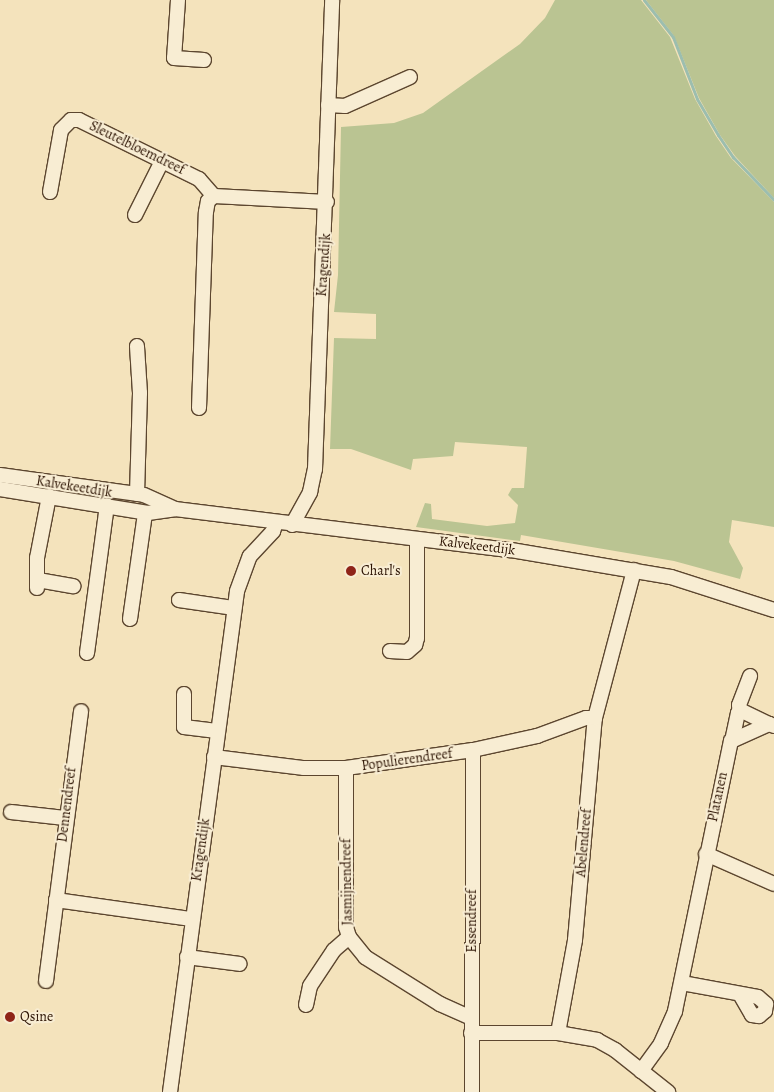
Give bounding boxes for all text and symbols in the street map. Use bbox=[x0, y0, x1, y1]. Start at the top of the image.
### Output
street label: Sleutelbloemdreef bbox=[87, 118, 187, 178]
street label: Kragendijk bbox=[313, 233, 335, 297]
street label: Kalvekeetdijk bbox=[35, 473, 113, 501]
street label: Kalvekeetdijk bbox=[438, 533, 516, 559]
place label: Charl's bbox=[361, 563, 401, 579]
marker: Charl's bbox=[345, 565, 357, 577]
street label: Populierendreef bbox=[360, 745, 454, 775]
street label: Dennendreef bbox=[54, 767, 80, 843]
street label: Platanen bbox=[705, 771, 731, 823]
street label: Abelendreef bbox=[573, 808, 595, 878]
street label: Kragendijk bbox=[188, 817, 214, 883]
street label: Jasmijnendreef bbox=[338, 838, 356, 926]
street label: Essendreef bbox=[464, 889, 480, 953]
place label: Qsine bbox=[20, 1009, 53, 1025]
marker: Qsine bbox=[4, 1011, 16, 1023]

